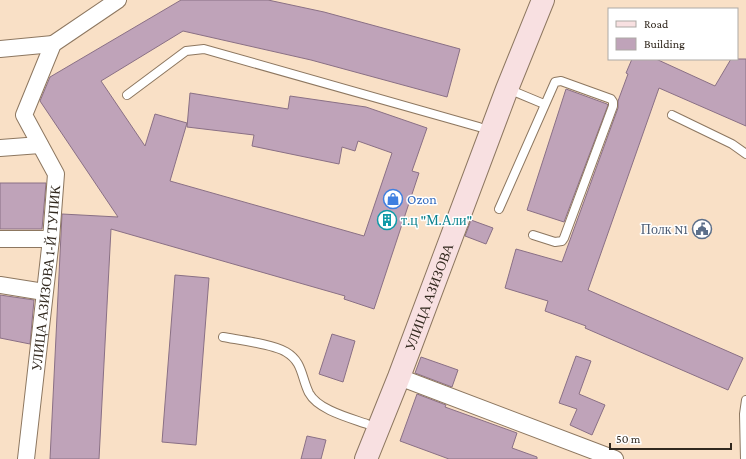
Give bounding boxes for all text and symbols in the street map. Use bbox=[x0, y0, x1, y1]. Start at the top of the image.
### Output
legend bbox=[608, 8, 738, 60]
text: Road bbox=[644, 17, 669, 31]
text: Building bbox=[644, 37, 685, 51]
street label: УЛИЦА АЗИЗОВА 1-Й ТУПИК bbox=[28, 184, 63, 372]
shop icon: Ozon bbox=[382, 188, 404, 210]
place label: Ozon bbox=[407, 191, 437, 207]
building icon: т.ц "М.Али" bbox=[376, 209, 398, 231]
place label: т.ц "М.Али" bbox=[401, 212, 472, 228]
public building icon: Полк N1 bbox=[691, 218, 713, 240]
place label: Полк N1 bbox=[641, 221, 688, 237]
street label: УЛИЦА АЗИЗОВА bbox=[402, 240, 457, 353]
scale bar bbox=[610, 425, 731, 451]
text: 50 m bbox=[616, 432, 641, 446]

